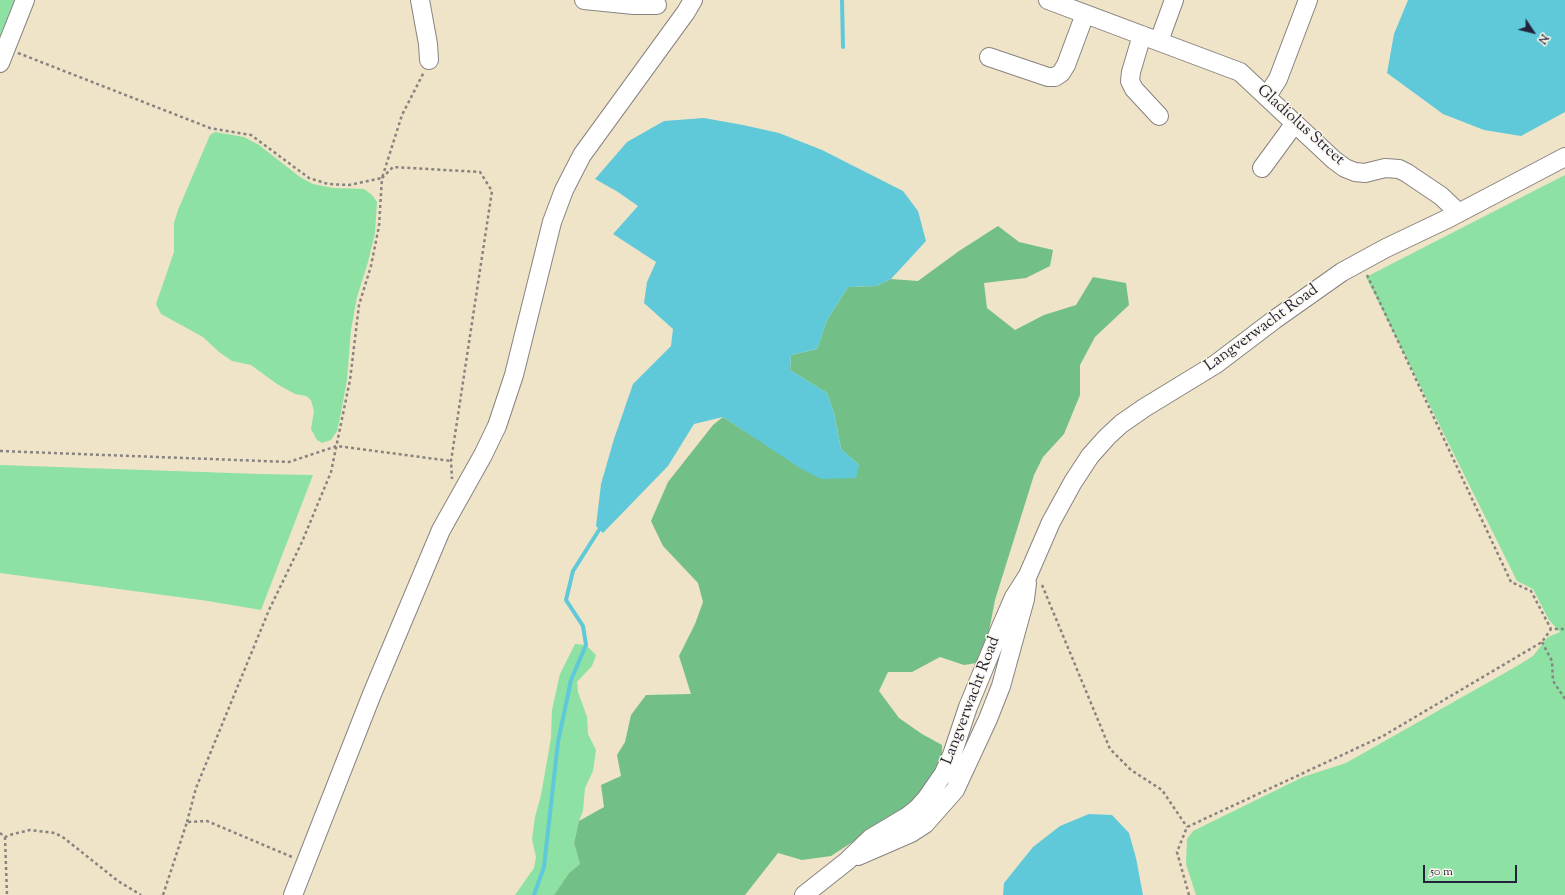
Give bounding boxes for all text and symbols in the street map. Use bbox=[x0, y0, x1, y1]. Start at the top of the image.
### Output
north arrow bbox=[1513, 12, 1553, 52]
text: N bbox=[1534, 31, 1552, 47]
street label: Gladiolus Street bbox=[1252, 82, 1348, 170]
street label: Langverwacht Road bbox=[1201, 281, 1323, 377]
street label: Langverwacht Road bbox=[939, 634, 1005, 768]
scale bar bbox=[1425, 857, 1519, 883]
text: 50 m bbox=[1430, 863, 1453, 881]

